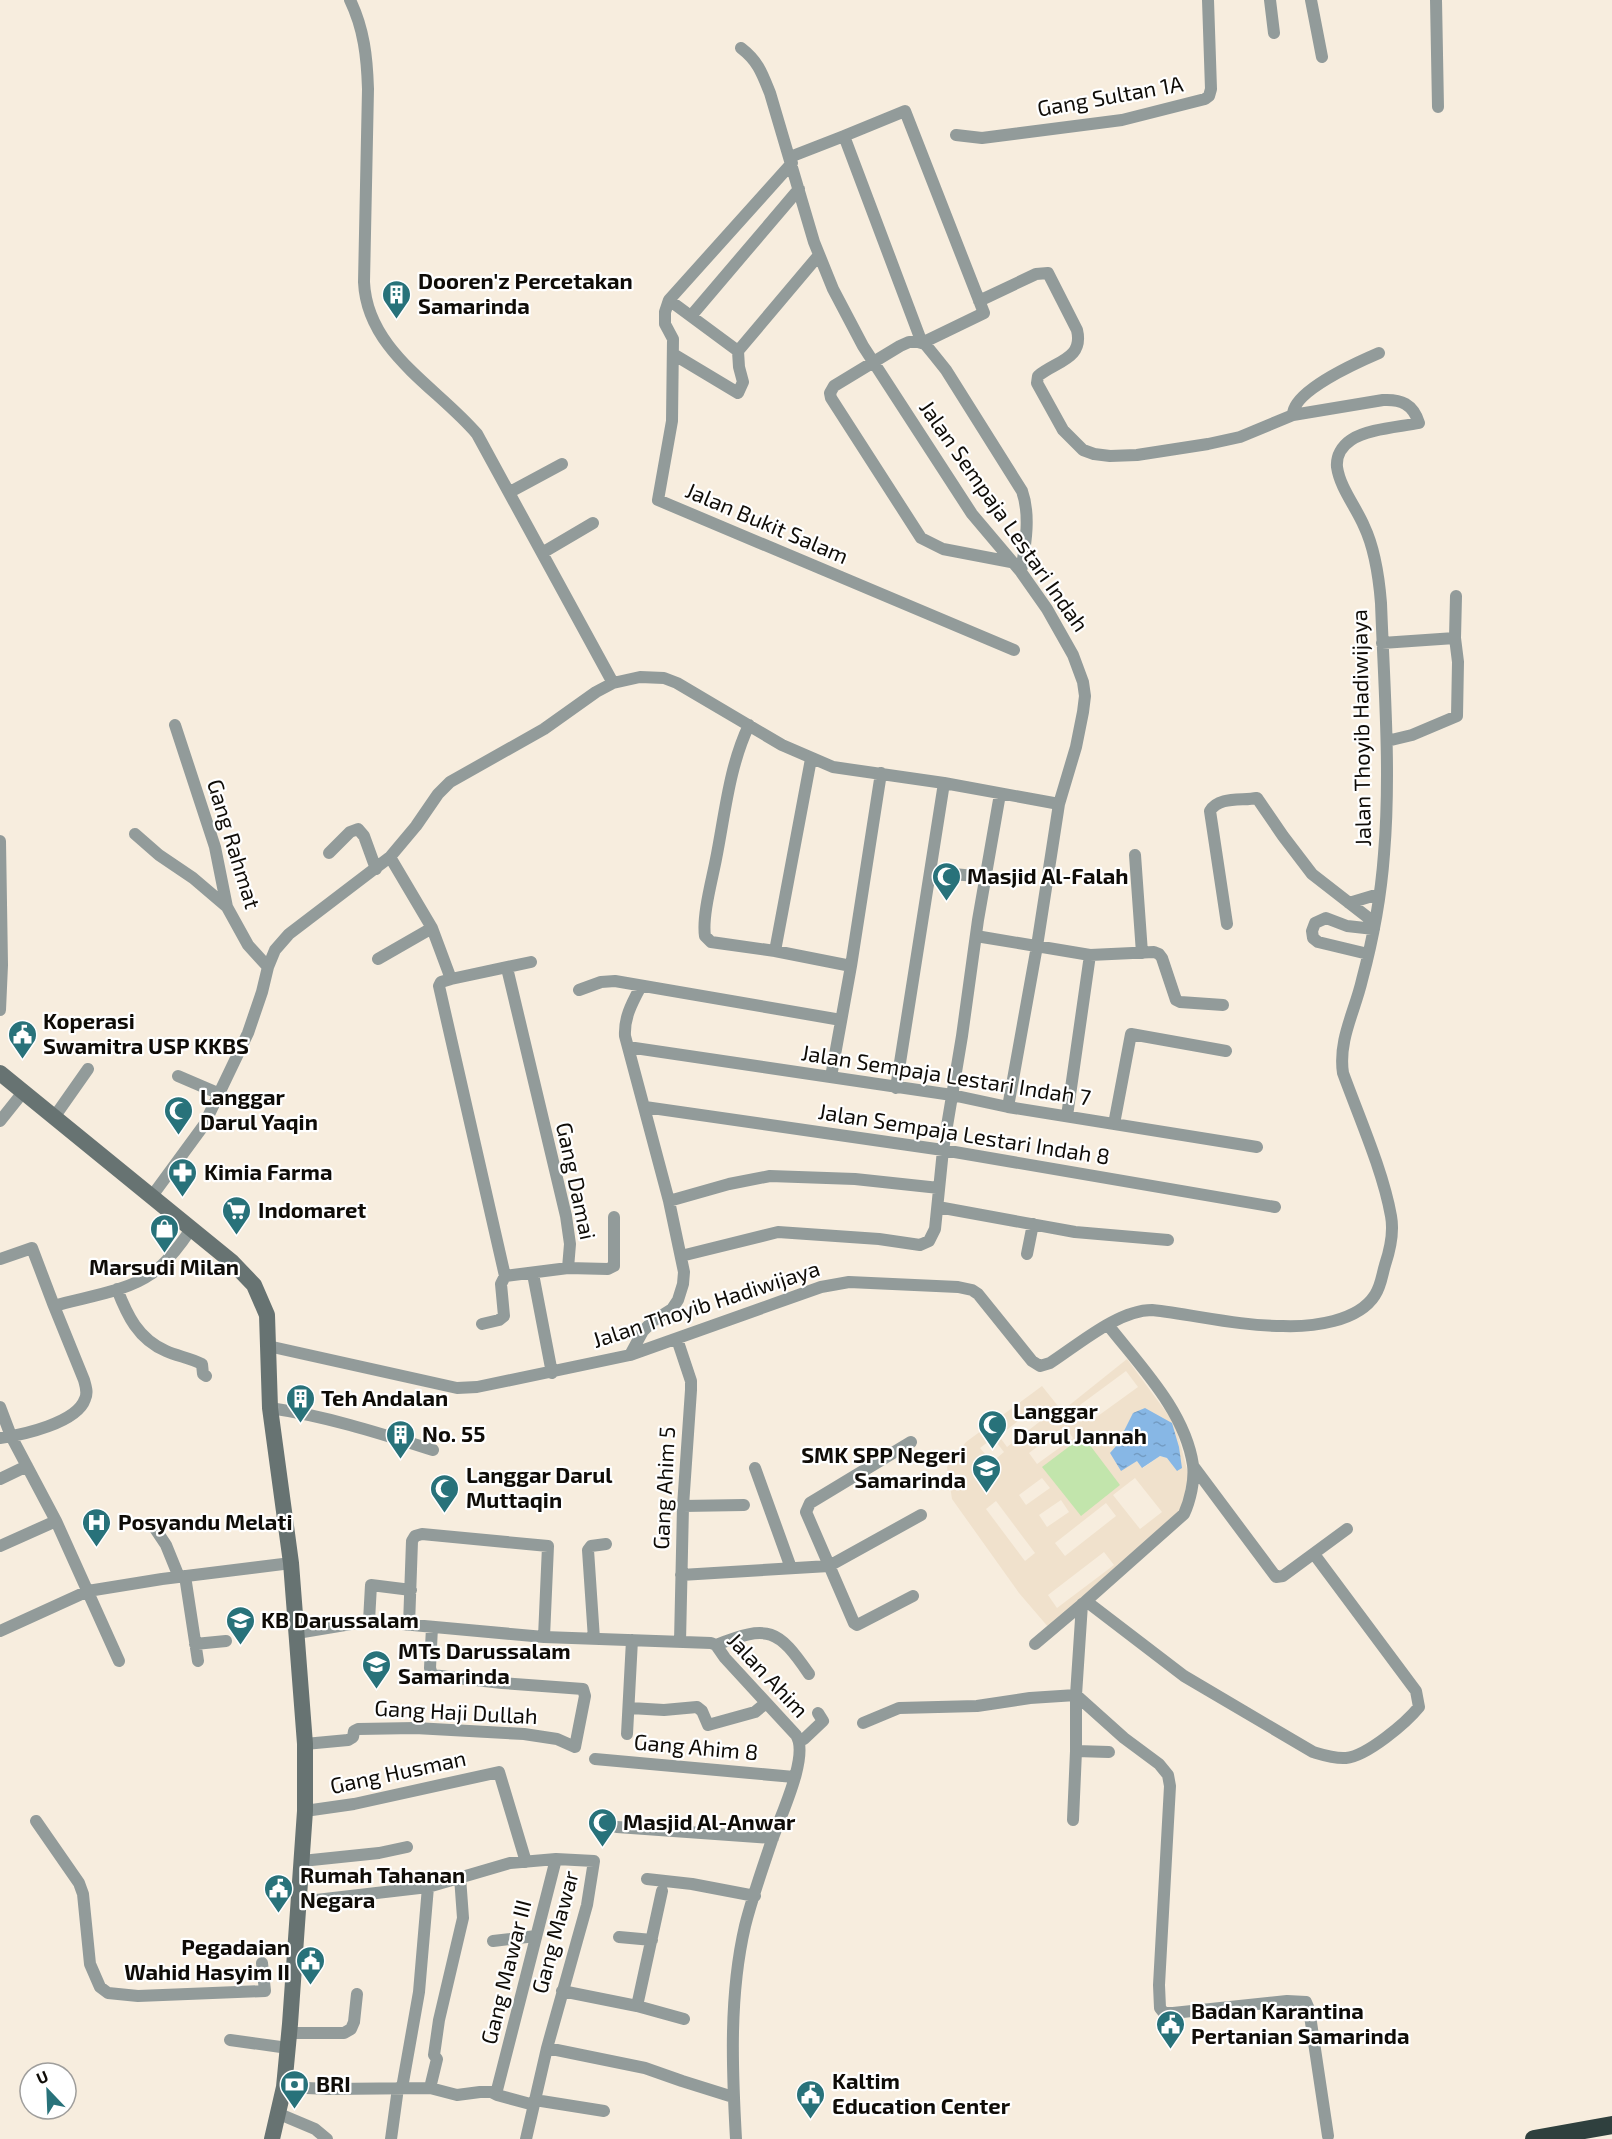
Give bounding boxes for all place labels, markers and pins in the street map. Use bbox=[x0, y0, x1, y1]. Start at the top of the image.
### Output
place label: Dooren'z Percetakan Samarinda bbox=[418, 267, 633, 318]
building icon: Dooren'z Percetakan Samarinda bbox=[381, 278, 413, 320]
mosque icon: Masjid Al-Falah bbox=[930, 860, 962, 902]
place label: Masjid Al-Falah bbox=[967, 862, 1129, 888]
place label: Koperasi Swamitra USP KKBS bbox=[43, 1007, 249, 1058]
public building icon: Koperasi Swamitra USP KKBS bbox=[6, 1018, 38, 1060]
place label: Langgar Darul Yaqin bbox=[200, 1083, 318, 1134]
mosque icon: Langgar Darul Yaqin bbox=[163, 1094, 195, 1136]
pharmacy icon: Kimia Farma bbox=[167, 1156, 199, 1198]
place label: Kimia Farma bbox=[204, 1158, 332, 1184]
supermarket icon: Indomaret bbox=[221, 1194, 253, 1236]
place label: Indomaret bbox=[258, 1196, 366, 1222]
shop icon: Marsudi Milan bbox=[148, 1212, 180, 1254]
place label: Marsudi Milan bbox=[89, 1253, 239, 1279]
building icon: Teh Andalan bbox=[284, 1382, 316, 1424]
place label: Teh Andalan bbox=[321, 1384, 448, 1410]
place label: Langgar Darul Jannah bbox=[1013, 1397, 1147, 1448]
mosque icon: Langgar Darul Jannah bbox=[976, 1408, 1008, 1450]
building icon: No. 55 bbox=[385, 1418, 417, 1460]
place label: No. 55 bbox=[422, 1420, 485, 1446]
place label: SMK SPP Negeri Samarinda bbox=[801, 1441, 966, 1492]
school or university icon: SMK SPP Negeri Samarinda bbox=[971, 1452, 1003, 1494]
place label: Langgar Darul Muttaqin bbox=[466, 1461, 613, 1512]
mosque icon: Langgar Darul Muttaqin bbox=[429, 1472, 461, 1514]
hospital icon: Posyandu Melati bbox=[81, 1506, 113, 1548]
place label: Posyandu Melati bbox=[118, 1508, 292, 1535]
school or university icon: KB Darussalam bbox=[224, 1604, 256, 1646]
place label: KB Darussalam bbox=[261, 1606, 419, 1632]
place label: MTs Darussalam Samarinda bbox=[398, 1637, 571, 1688]
school or university icon: MTs Darussalam Samarinda bbox=[361, 1648, 393, 1690]
mosque icon: Masjid Al-Anwar bbox=[586, 1806, 618, 1848]
place label: Masjid Al-Anwar bbox=[623, 1808, 796, 1834]
place label: Rumah Tahanan Negara bbox=[300, 1861, 465, 1912]
public building icon: Rumah Tahanan Negara bbox=[263, 1872, 295, 1914]
place label: Pegadaian Wahid Hasyim II bbox=[124, 1933, 290, 1985]
public building icon: Pegadaian Wahid Hasyim II bbox=[295, 1944, 327, 1986]
place label: Badan Karantina Pertanian Samarinda bbox=[1191, 1997, 1409, 2048]
public building icon: Badan Karantina Pertanian Samarinda bbox=[1154, 2008, 1186, 2050]
place label: Kaltim Education Center bbox=[832, 2067, 1011, 2118]
bank icon: BRI bbox=[279, 2068, 311, 2110]
place label: BRI bbox=[316, 2070, 351, 2096]
public building icon: Kaltim Education Center bbox=[795, 2078, 827, 2120]

